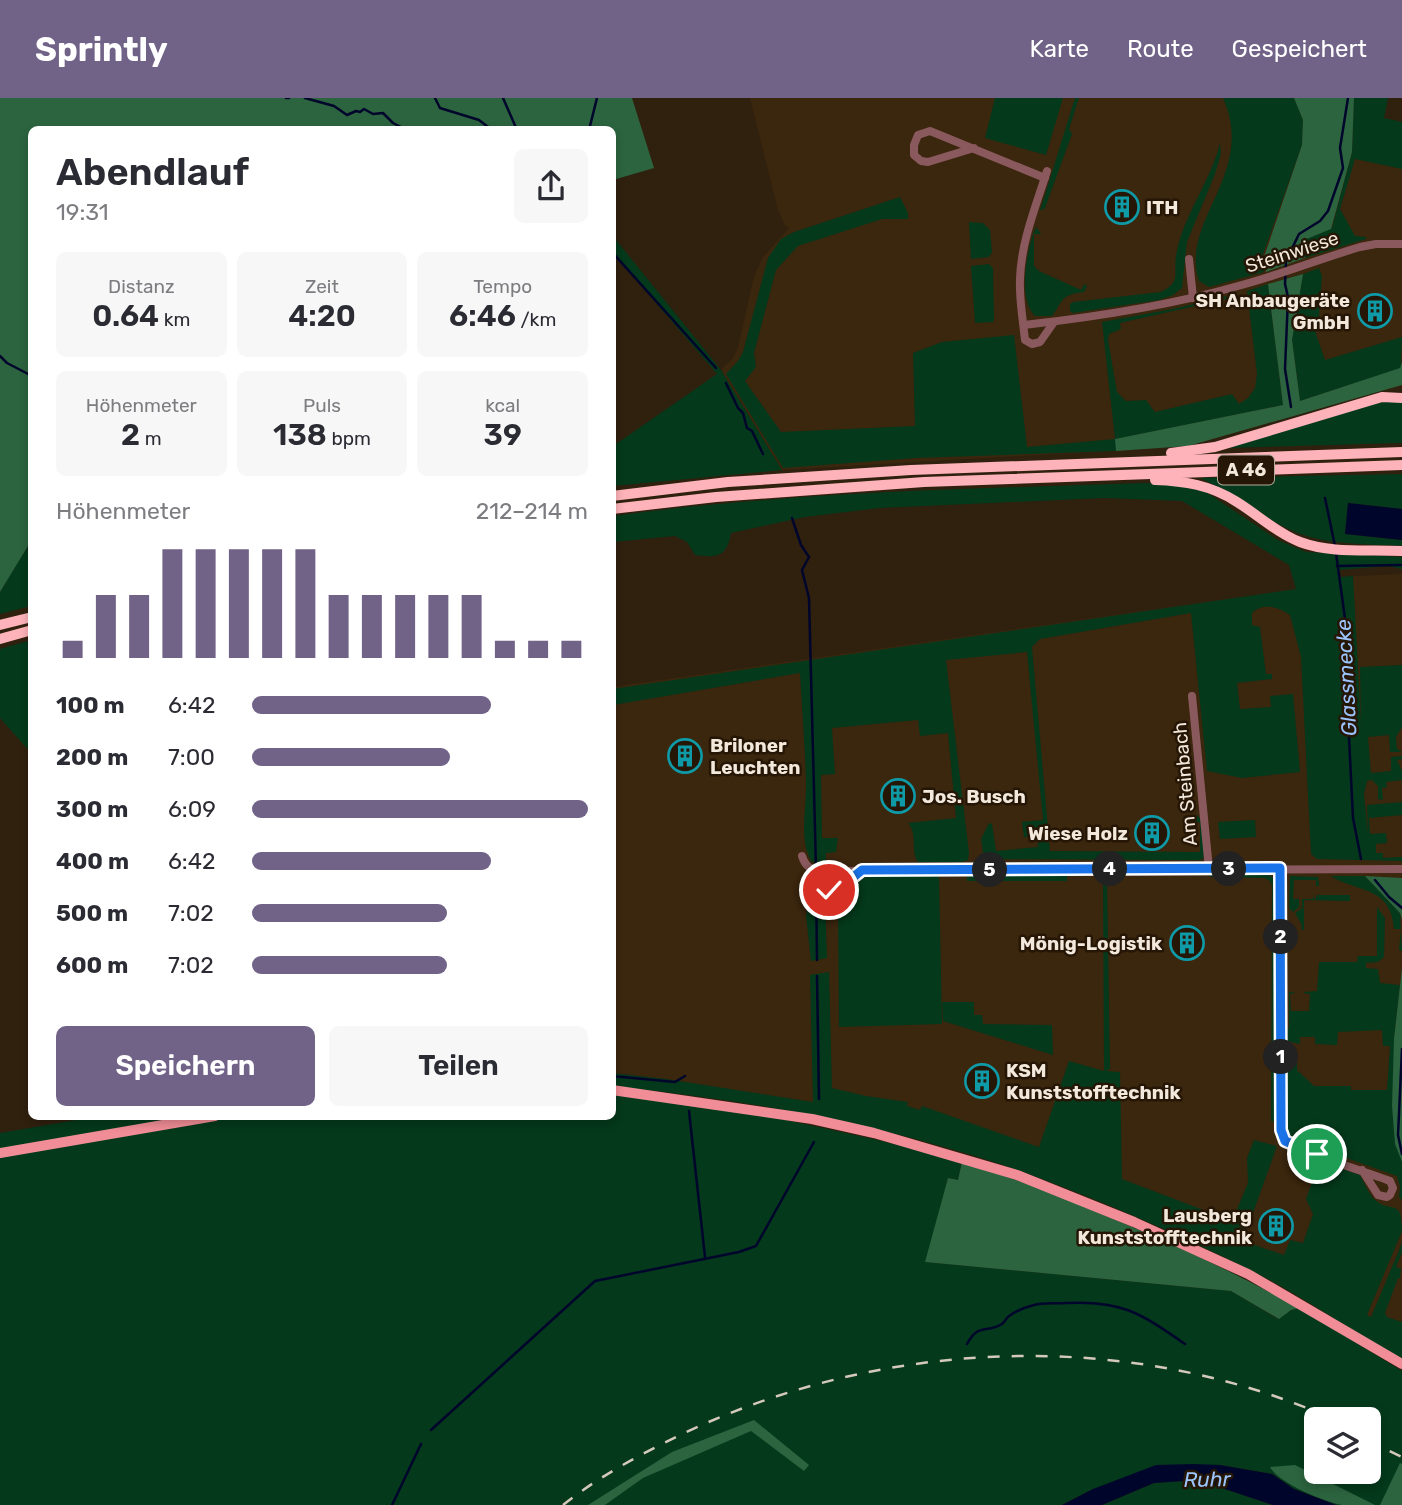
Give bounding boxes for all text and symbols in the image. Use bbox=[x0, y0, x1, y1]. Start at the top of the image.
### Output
text: Sprintly bbox=[35, 30, 168, 69]
text: Karte bbox=[1030, 35, 1089, 63]
text: Route bbox=[1127, 35, 1194, 63]
text: Gespeichert bbox=[1232, 35, 1367, 63]
text: Abendlauf bbox=[56, 149, 249, 195]
button: share bbox=[514, 149, 588, 223]
building icon: ITH bbox=[1103, 188, 1141, 226]
place label: ITH bbox=[1146, 196, 1178, 219]
text: 19:31 bbox=[56, 198, 109, 226]
street label: Steinwiese bbox=[1242, 226, 1342, 278]
text: Distanz bbox=[108, 275, 175, 298]
text: Zeit bbox=[305, 275, 339, 298]
text: Tempo bbox=[473, 275, 532, 298]
place label: SH Anbaugeräte GmbH bbox=[1195, 289, 1350, 334]
building icon: SH Anbaugeräte GmbH bbox=[1356, 292, 1394, 330]
text: 0.64 bbox=[92, 298, 159, 334]
text: 4:20 bbox=[288, 298, 356, 334]
text: 6:46 bbox=[449, 298, 516, 334]
text: km bbox=[159, 308, 191, 331]
text: /km bbox=[516, 308, 556, 331]
text: Höhenmeter bbox=[86, 394, 197, 417]
text: Puls bbox=[303, 394, 341, 417]
text: kcal bbox=[485, 394, 520, 417]
text: 2 bbox=[121, 417, 140, 453]
text: 138 bbox=[273, 417, 327, 453]
text: 39 bbox=[484, 417, 522, 453]
text: m bbox=[140, 427, 162, 450]
text: bpm bbox=[327, 427, 371, 450]
road number: A 46 bbox=[1218, 456, 1274, 484]
text: Höhenmeter bbox=[56, 497, 190, 525]
text: 212–214 m bbox=[476, 497, 588, 525]
water label: Glassmecke bbox=[1330, 619, 1362, 737]
text: 100 m bbox=[56, 691, 125, 719]
text: 6:42 bbox=[168, 691, 216, 719]
street label: Am Steinbach bbox=[1168, 721, 1202, 847]
place label: Briloner Leuchten bbox=[710, 734, 801, 779]
building icon: Briloner Leuchten bbox=[666, 737, 704, 775]
text: 200 m bbox=[56, 743, 128, 771]
text: 7:00 bbox=[168, 743, 215, 771]
building icon: Jos. Busch bbox=[879, 777, 917, 815]
place label: Jos. Busch bbox=[922, 785, 1026, 808]
text: 300 m bbox=[56, 795, 128, 823]
text: 6:09 bbox=[168, 795, 216, 823]
building icon: Wiese Holz bbox=[1133, 814, 1171, 852]
place label: Wiese Holz bbox=[1028, 822, 1128, 845]
text: 400 m bbox=[56, 847, 129, 875]
text: 6:42 bbox=[168, 847, 216, 875]
pin: 5 bbox=[972, 852, 1007, 888]
pin: 4 bbox=[1092, 852, 1128, 886]
pin: 3 bbox=[1212, 852, 1246, 886]
text: 4 bbox=[1103, 857, 1116, 880]
text: 3 bbox=[1222, 857, 1235, 880]
text: 5 bbox=[983, 858, 996, 881]
pin bbox=[799, 860, 859, 920]
icon: check bbox=[810, 871, 848, 909]
text: 500 m bbox=[56, 899, 128, 927]
text: 7:02 bbox=[168, 899, 214, 927]
pin: 2 bbox=[1264, 920, 1298, 954]
building icon: Mönig-Logistik bbox=[1168, 924, 1206, 962]
text: 2 bbox=[1274, 925, 1287, 948]
place label: Mönig-Logistik bbox=[1020, 932, 1162, 955]
text: 600 m bbox=[56, 951, 128, 979]
text: 7:02 bbox=[168, 951, 214, 979]
button: Speichern bbox=[56, 1026, 315, 1106]
button: Teilen bbox=[329, 1026, 588, 1106]
pin: 1 bbox=[1264, 1040, 1298, 1074]
text: 1 bbox=[1276, 1045, 1285, 1068]
place label: KSM Kunststofftechnik bbox=[1006, 1059, 1181, 1104]
building icon: KSM Kunststofftechnik bbox=[963, 1062, 1001, 1100]
pin bbox=[1287, 1124, 1347, 1184]
icon: arrive bbox=[1298, 1135, 1336, 1173]
place label: Lausberg Kunststofftechnik bbox=[1077, 1204, 1252, 1249]
building icon: Lausberg Kunststofftechnik bbox=[1257, 1207, 1295, 1245]
map controls bbox=[1304, 1407, 1381, 1484]
button: layers bbox=[1304, 1407, 1381, 1484]
water label: Ruhr bbox=[1183, 1466, 1232, 1492]

